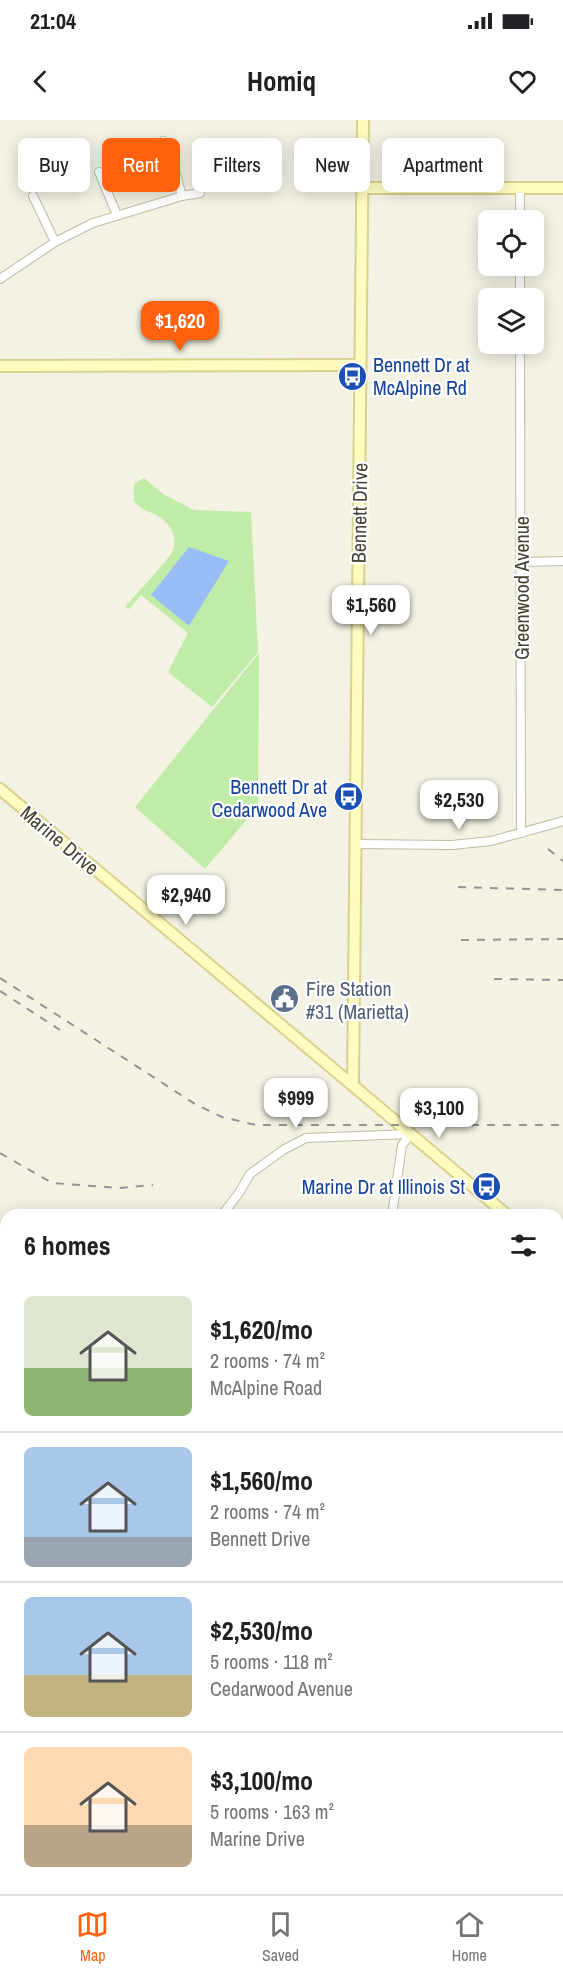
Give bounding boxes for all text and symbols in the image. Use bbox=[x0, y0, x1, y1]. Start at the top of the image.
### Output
text: 21:04 bbox=[30, 6, 76, 36]
text: Homiq bbox=[247, 63, 316, 99]
icon: back bbox=[24, 65, 57, 98]
icon: heart bbox=[506, 65, 539, 98]
chip: Buy bbox=[18, 138, 90, 192]
chip: Rent bbox=[102, 138, 180, 192]
chip: Filters bbox=[192, 138, 282, 192]
chip: New bbox=[294, 138, 370, 192]
chip: Apartment bbox=[382, 138, 504, 192]
map controls bbox=[478, 210, 544, 354]
button: locate bbox=[478, 210, 544, 276]
button: layers bbox=[478, 288, 544, 354]
pin: $1,620 bbox=[131, 301, 229, 352]
text: $1,620 bbox=[155, 307, 205, 334]
place label: Bennett Dr at McAlpine Rd bbox=[373, 351, 470, 401]
bus stop icon: Bennett Dr at McAlpine Rd bbox=[336, 360, 368, 392]
street label: Bennett Drive bbox=[345, 463, 373, 563]
street label: Greenwood Avenue bbox=[508, 516, 535, 660]
pin: $1,560 bbox=[322, 585, 420, 636]
text: $1,560 bbox=[346, 591, 396, 618]
place label: Bennett Dr at Cedarwood Ave bbox=[212, 773, 327, 823]
pin: $2,530 bbox=[410, 780, 508, 831]
bus stop icon: Bennett Dr at Cedarwood Ave bbox=[332, 781, 364, 813]
text: $2,530 bbox=[434, 786, 484, 813]
street label: Marine Drive bbox=[15, 799, 105, 881]
pin: $2,940 bbox=[137, 875, 235, 926]
text: $2,940 bbox=[161, 881, 211, 908]
place label: Fire Station #31 (Marietta) bbox=[306, 975, 409, 1025]
public building icon: Fire Station #31 (Marietta) bbox=[269, 983, 301, 1015]
pin: $999 bbox=[260, 1078, 332, 1129]
text: $999 bbox=[278, 1084, 314, 1111]
pin: $3,100 bbox=[390, 1088, 488, 1139]
text: $3,100 bbox=[414, 1094, 464, 1121]
bus stop icon: Marine Dr at Illinois St bbox=[470, 1170, 502, 1202]
place label: Marine Dr at Illinois St bbox=[302, 1173, 465, 1200]
text: 6 homes bbox=[24, 1228, 111, 1263]
icon: filters bbox=[507, 1229, 540, 1262]
text: $1,620/mo bbox=[210, 1312, 313, 1347]
icon: home bbox=[72, 1320, 144, 1392]
text: 2 rooms · 74 m² bbox=[210, 1347, 325, 1374]
text: McAlpine Road bbox=[210, 1374, 322, 1401]
text: $1,560/mo bbox=[210, 1463, 313, 1498]
icon: home bbox=[72, 1471, 144, 1543]
text: 2 rooms · 74 m² bbox=[210, 1498, 325, 1525]
text: Bennett Drive bbox=[210, 1525, 310, 1552]
text: $2,530/mo bbox=[210, 1613, 313, 1648]
icon: home bbox=[72, 1621, 144, 1693]
text: 5 rooms · 118 m² bbox=[210, 1648, 333, 1675]
text: Cedarwood Avenue bbox=[210, 1675, 353, 1702]
text: $3,100/mo bbox=[210, 1763, 313, 1798]
icon: home bbox=[72, 1771, 144, 1843]
text: 5 rooms · 163 m² bbox=[210, 1798, 334, 1825]
text: Marine Drive bbox=[210, 1825, 305, 1852]
tab: Map bbox=[76, 1908, 109, 1966]
tab: Saved bbox=[262, 1908, 299, 1966]
tab: Home bbox=[452, 1908, 487, 1966]

